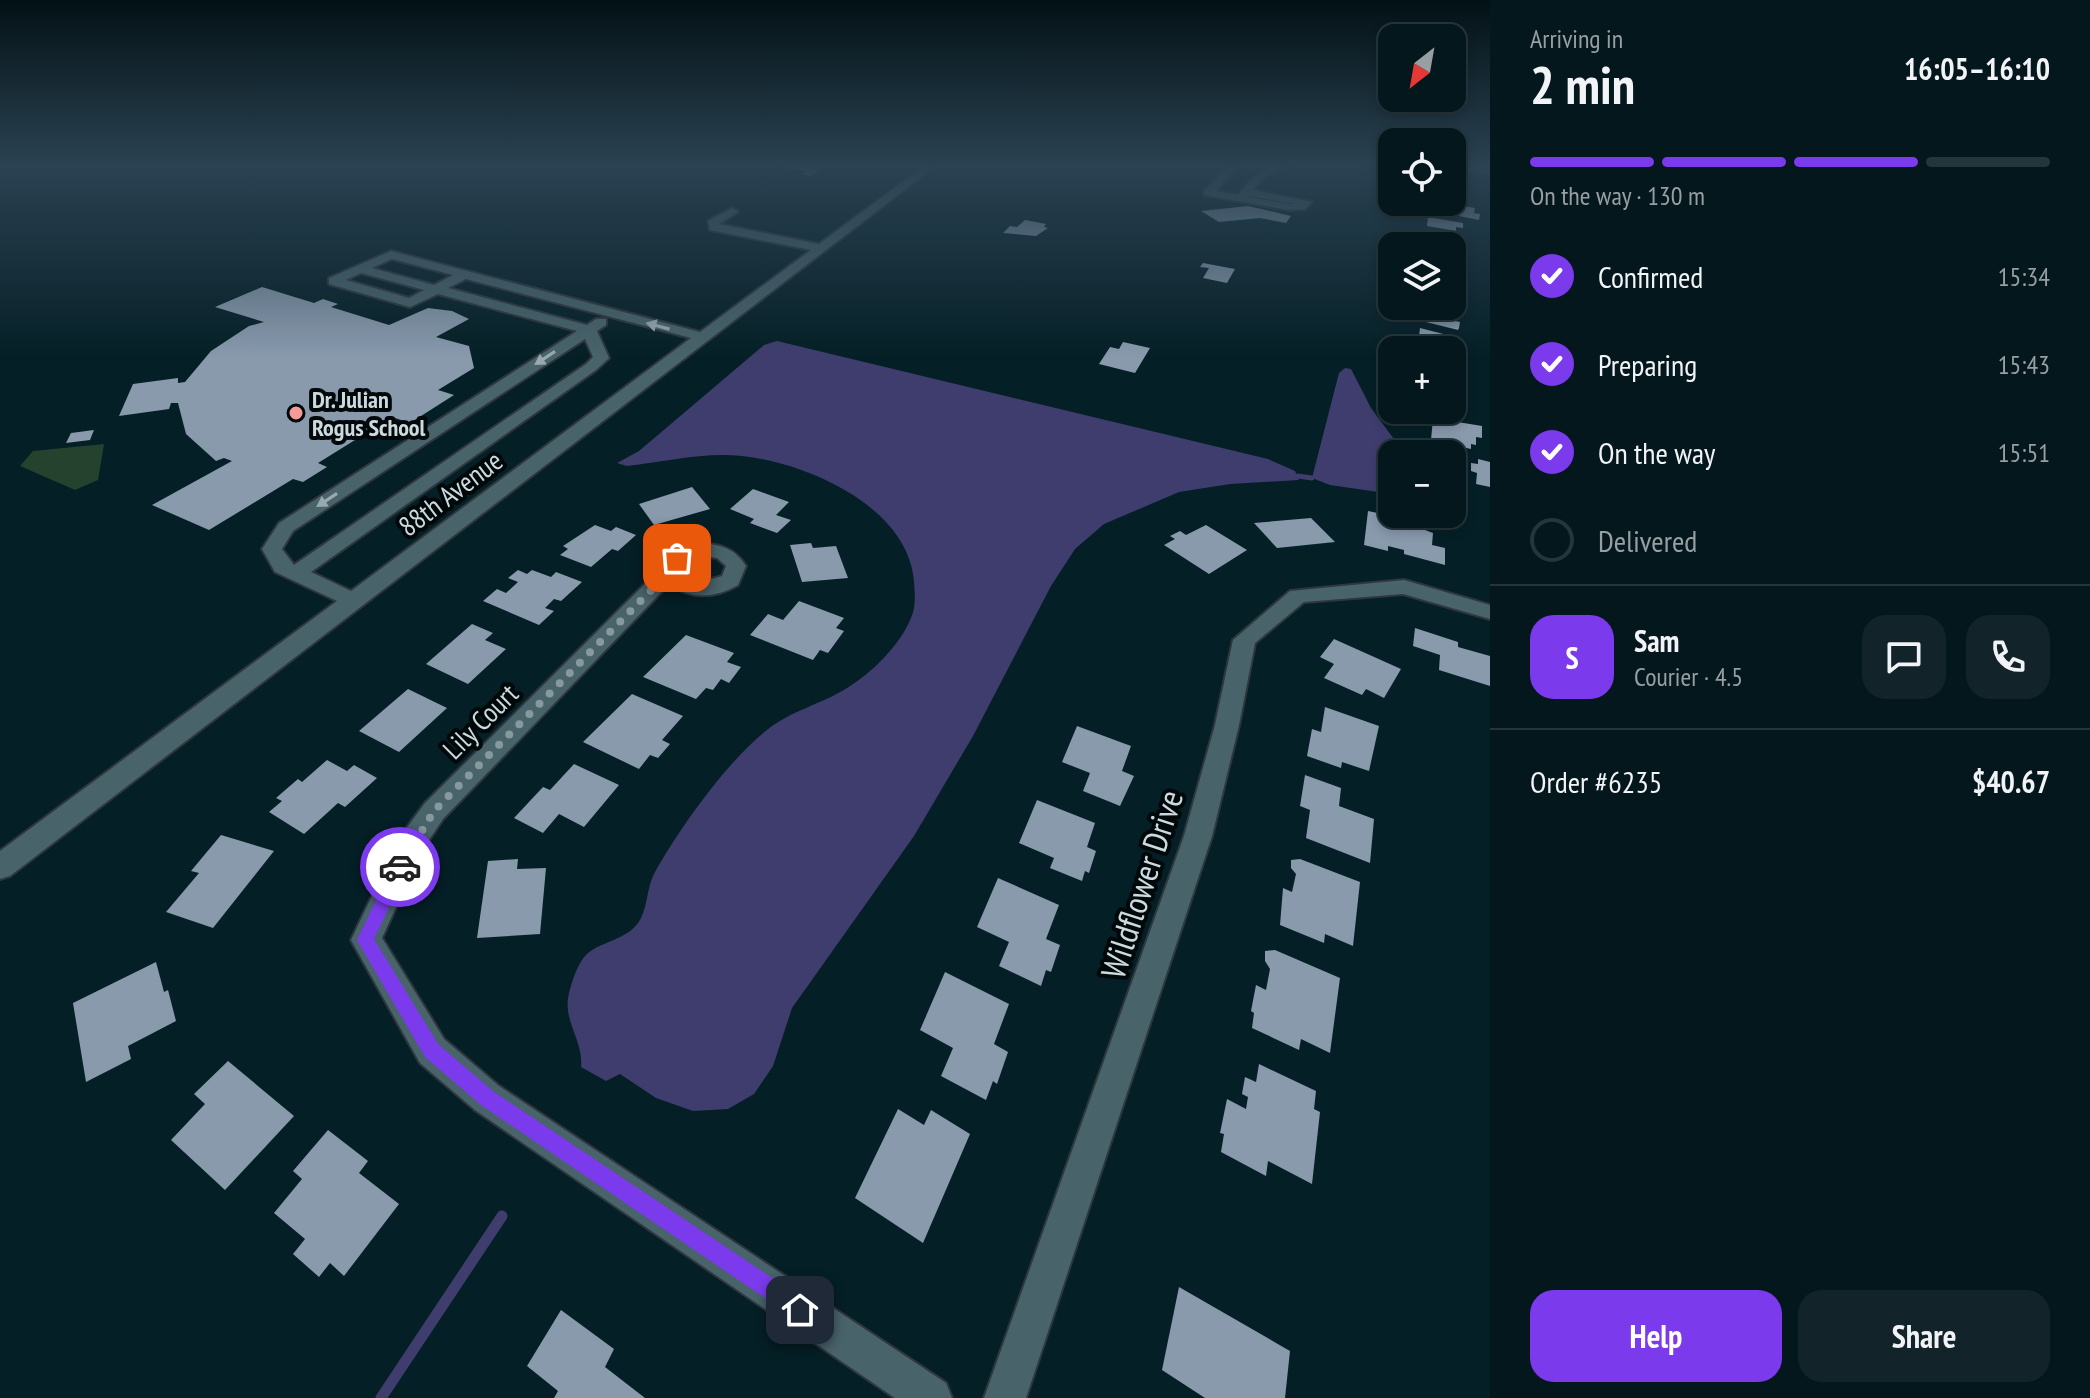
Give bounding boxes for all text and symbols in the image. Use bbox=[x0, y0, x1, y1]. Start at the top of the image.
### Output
text: Arriving in bbox=[1530, 22, 1623, 55]
north arrow bbox=[1378, 24, 1466, 112]
map controls bbox=[1378, 24, 1466, 528]
text: 16:05–16:10 bbox=[1904, 49, 2050, 88]
text: 2 min bbox=[1530, 51, 1635, 118]
button: locate bbox=[1378, 128, 1466, 216]
text: On the way · 130 m bbox=[1530, 179, 1705, 212]
button: layers bbox=[1378, 232, 1466, 320]
icon: check bbox=[1530, 254, 1574, 298]
text: Confirmed bbox=[1598, 257, 1703, 296]
text: 15:34 bbox=[1998, 260, 2050, 293]
one-way arrow bbox=[646, 319, 671, 331]
button: + bbox=[1378, 336, 1466, 424]
icon: check bbox=[1530, 342, 1574, 386]
text: Preparing bbox=[1598, 345, 1697, 384]
text: 15:43 bbox=[1998, 348, 2050, 381]
one-way arrow bbox=[535, 350, 556, 365]
place label: Dr. Julian Rogus School bbox=[312, 384, 426, 443]
marker: Dr. Julian Rogus School bbox=[287, 404, 305, 422]
icon: check bbox=[1530, 430, 1574, 474]
text: On the way bbox=[1598, 433, 1715, 472]
text: 15:51 bbox=[1998, 436, 2050, 469]
button: − bbox=[1378, 440, 1466, 528]
street label: 88th Avenue bbox=[390, 442, 510, 544]
one-way arrow bbox=[317, 492, 338, 507]
text: Delivered bbox=[1598, 521, 1697, 560]
pin bbox=[643, 524, 711, 592]
icon: bag bbox=[655, 536, 699, 580]
button: chat bbox=[1862, 615, 1946, 699]
button: phone bbox=[1966, 615, 2050, 699]
text: Sam bbox=[1634, 621, 1679, 660]
text: S bbox=[1565, 638, 1579, 677]
text: Courier · 4.5 bbox=[1634, 660, 1743, 693]
street label: Lily Court bbox=[434, 675, 526, 767]
text: Order #6235 bbox=[1530, 762, 1662, 801]
text: $40.67 bbox=[1972, 762, 2050, 801]
street label: Wildflower Drive bbox=[1090, 784, 1192, 984]
courier bbox=[360, 827, 440, 907]
icon: car bbox=[378, 845, 422, 889]
pin bbox=[766, 1276, 834, 1344]
icon: home bbox=[778, 1288, 822, 1332]
button: Help bbox=[1530, 1290, 1782, 1382]
button: Share bbox=[1798, 1290, 2050, 1382]

